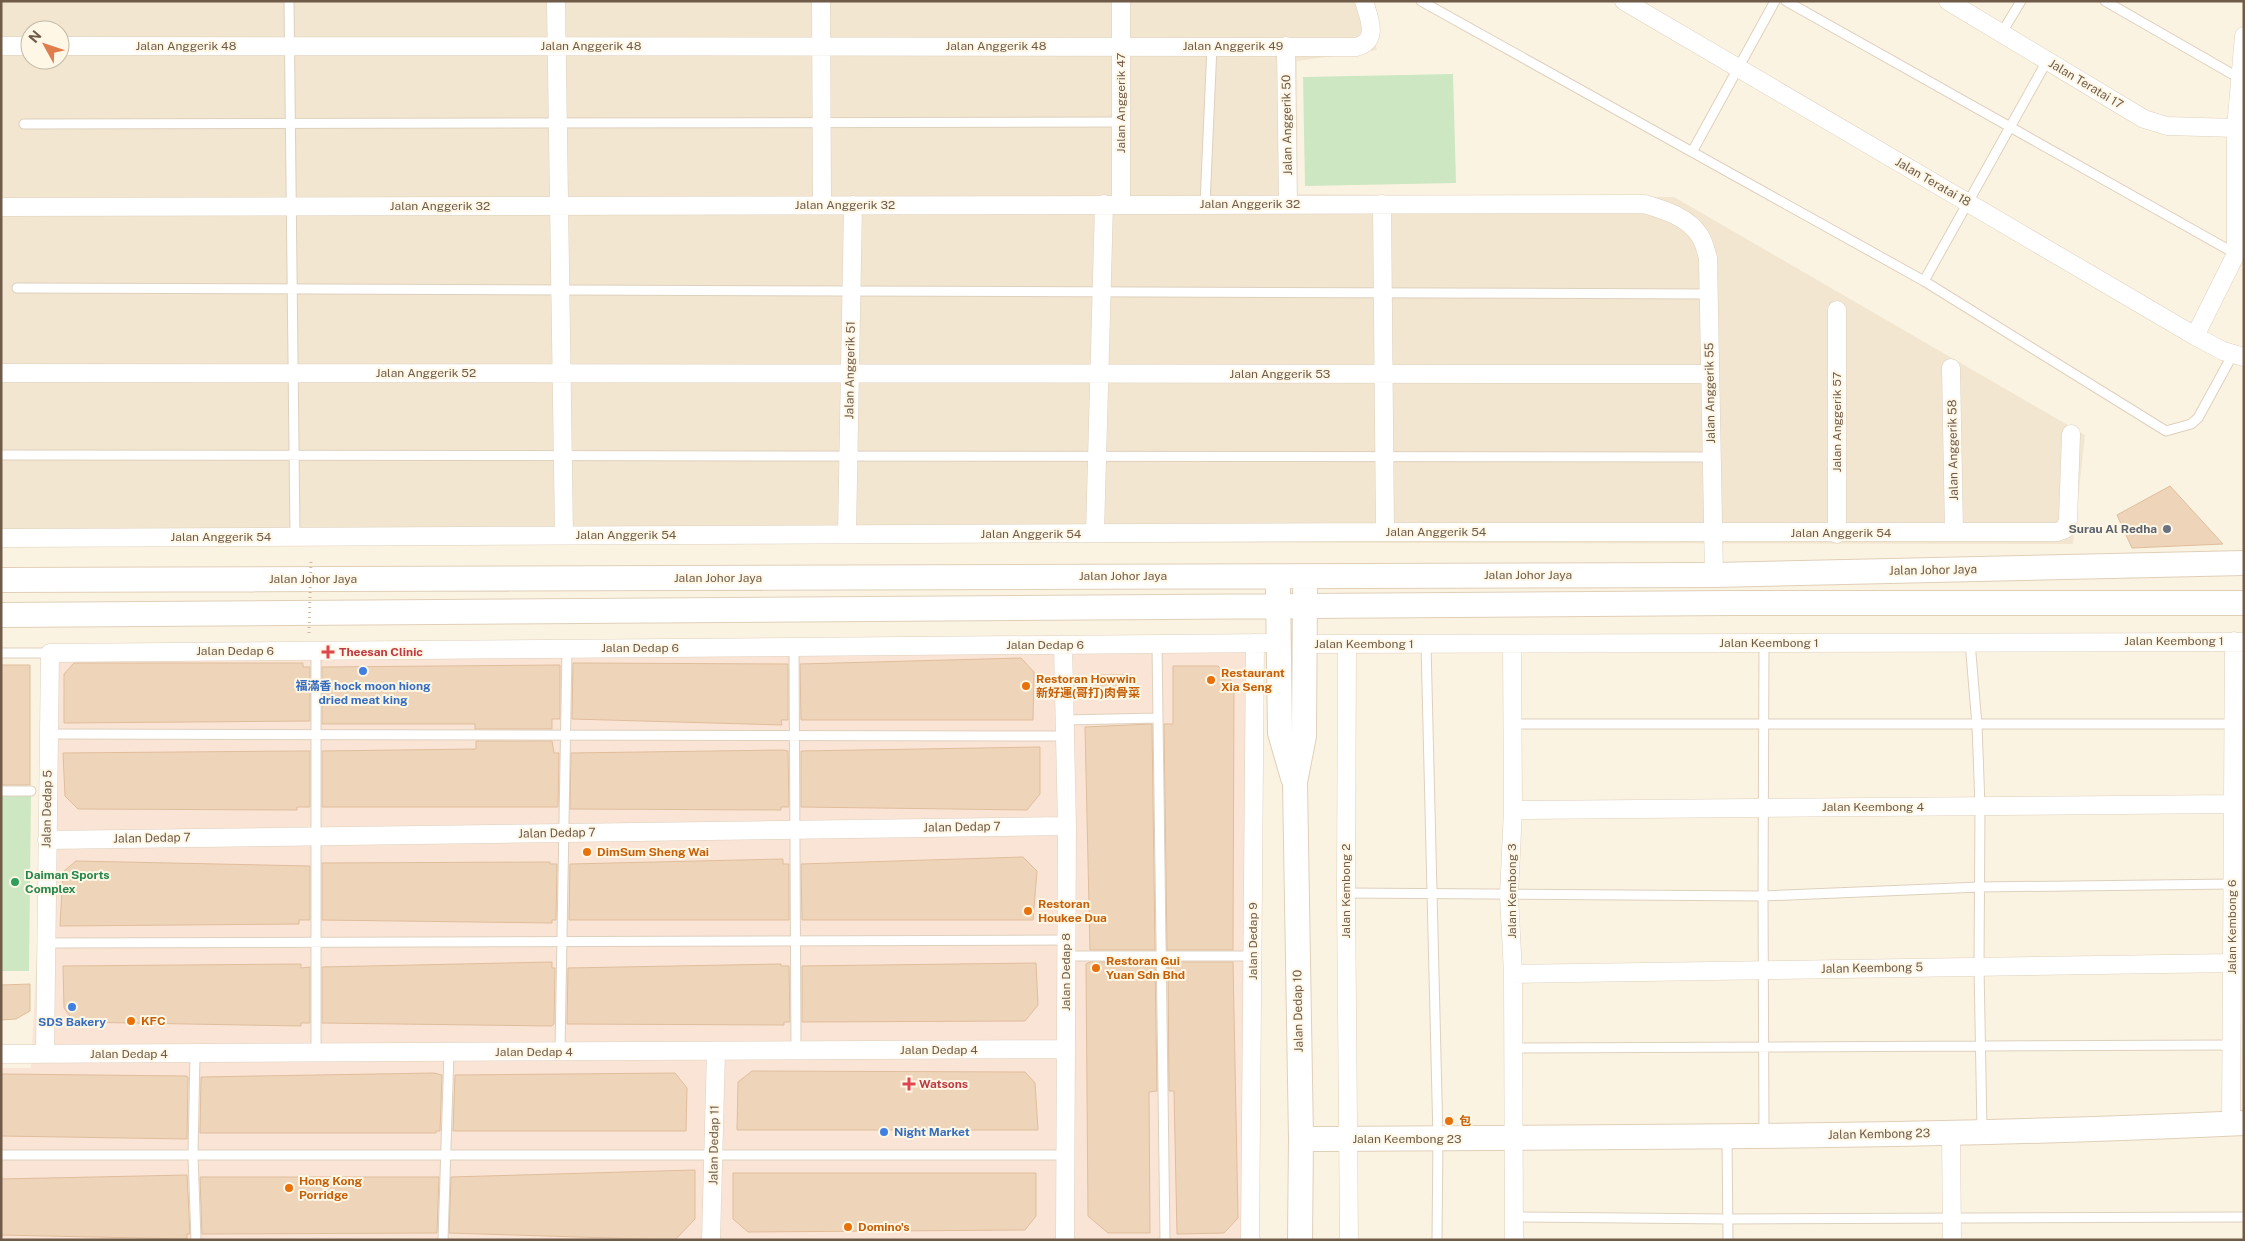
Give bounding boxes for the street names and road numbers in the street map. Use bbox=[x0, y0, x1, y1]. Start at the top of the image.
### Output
street label: Jalan Anggerik 48 bbox=[136, 39, 237, 53]
street label: Jalan Anggerik 48 bbox=[541, 39, 642, 53]
street label: Jalan Anggerik 48 bbox=[946, 39, 1047, 53]
street label: Jalan Anggerik 49 bbox=[1183, 39, 1283, 53]
street label: Jalan Anggerik 47 bbox=[1114, 53, 1128, 153]
street label: Jalan Teratai 17 bbox=[2046, 56, 2126, 112]
street label: Jalan Anggerik 50 bbox=[1279, 75, 1295, 175]
street label: Jalan Teratai 18 bbox=[1893, 155, 1974, 209]
street label: Jalan Anggerik 32 bbox=[1200, 197, 1300, 211]
street label: Jalan Anggerik 32 bbox=[795, 198, 895, 212]
street label: Jalan Anggerik 32 bbox=[390, 199, 490, 213]
street label: Jalan Anggerik 51 bbox=[842, 321, 858, 419]
street label: Jalan Anggerik 55 bbox=[1702, 342, 1718, 444]
street label: Jalan Anggerik 52 bbox=[376, 366, 476, 380]
street label: Jalan Anggerik 53 bbox=[1230, 367, 1330, 381]
street label: Jalan Anggerik 57 bbox=[1830, 372, 1844, 472]
street label: Jalan Anggerik 58 bbox=[1945, 399, 1961, 501]
street label: Jalan Anggerik 54 bbox=[1386, 525, 1487, 539]
street label: Jalan Anggerik 54 bbox=[1791, 526, 1892, 540]
street label: Jalan Anggerik 54 bbox=[981, 527, 1082, 541]
street label: Jalan Anggerik 54 bbox=[576, 528, 677, 542]
street label: Jalan Anggerik 54 bbox=[171, 530, 272, 544]
street label: Jalan Johor Jaya bbox=[1889, 562, 1977, 578]
street label: Jalan Johor Jaya bbox=[1484, 568, 1572, 582]
street label: Jalan Johor Jaya bbox=[1079, 569, 1167, 583]
street label: Jalan Johor Jaya bbox=[674, 571, 762, 585]
street label: Jalan Johor Jaya bbox=[269, 572, 357, 586]
street label: Jalan Keembong 1 bbox=[2124, 634, 2224, 648]
street label: Jalan Keembong 1 bbox=[1719, 636, 1819, 650]
street label: Jalan Keembong 1 bbox=[1314, 637, 1414, 651]
street label: Jalan Dedap 6 bbox=[1006, 638, 1084, 652]
street label: Jalan Dedap 6 bbox=[601, 641, 679, 655]
street label: Jalan Dedap 6 bbox=[196, 644, 274, 658]
street label: Jalan Dedap 5 bbox=[39, 770, 55, 848]
street label: Jalan Keembong 4 bbox=[1822, 800, 1924, 814]
street label: Jalan Dedap 7 bbox=[923, 819, 1001, 835]
street label: Jalan Dedap 7 bbox=[518, 825, 596, 841]
street label: Jalan Dedap 7 bbox=[113, 830, 191, 846]
street label: Jalan Kembong 3 bbox=[1505, 843, 1519, 939]
street label: Jalan Kembong 2 bbox=[1339, 844, 1353, 938]
street label: Jalan Kembong 6 bbox=[2225, 879, 2239, 975]
street label: Jalan Dedap 9 bbox=[1246, 902, 1260, 980]
street label: Jalan Dedap 8 bbox=[1059, 933, 1073, 1011]
street label: Jalan Keembong 5 bbox=[1821, 960, 1923, 976]
street label: Jalan Dedap 10 bbox=[1290, 970, 1306, 1052]
street label: Jalan Dedap 4 bbox=[900, 1043, 978, 1057]
street label: Jalan Dedap 4 bbox=[495, 1045, 573, 1059]
street label: Jalan Dedap 4 bbox=[90, 1047, 168, 1061]
street label: Jalan Dedap 11 bbox=[706, 1105, 722, 1185]
street label: Jalan Kembong 23 bbox=[1828, 1126, 1930, 1142]
street label: Jalan Keembong 23 bbox=[1352, 1132, 1462, 1146]

